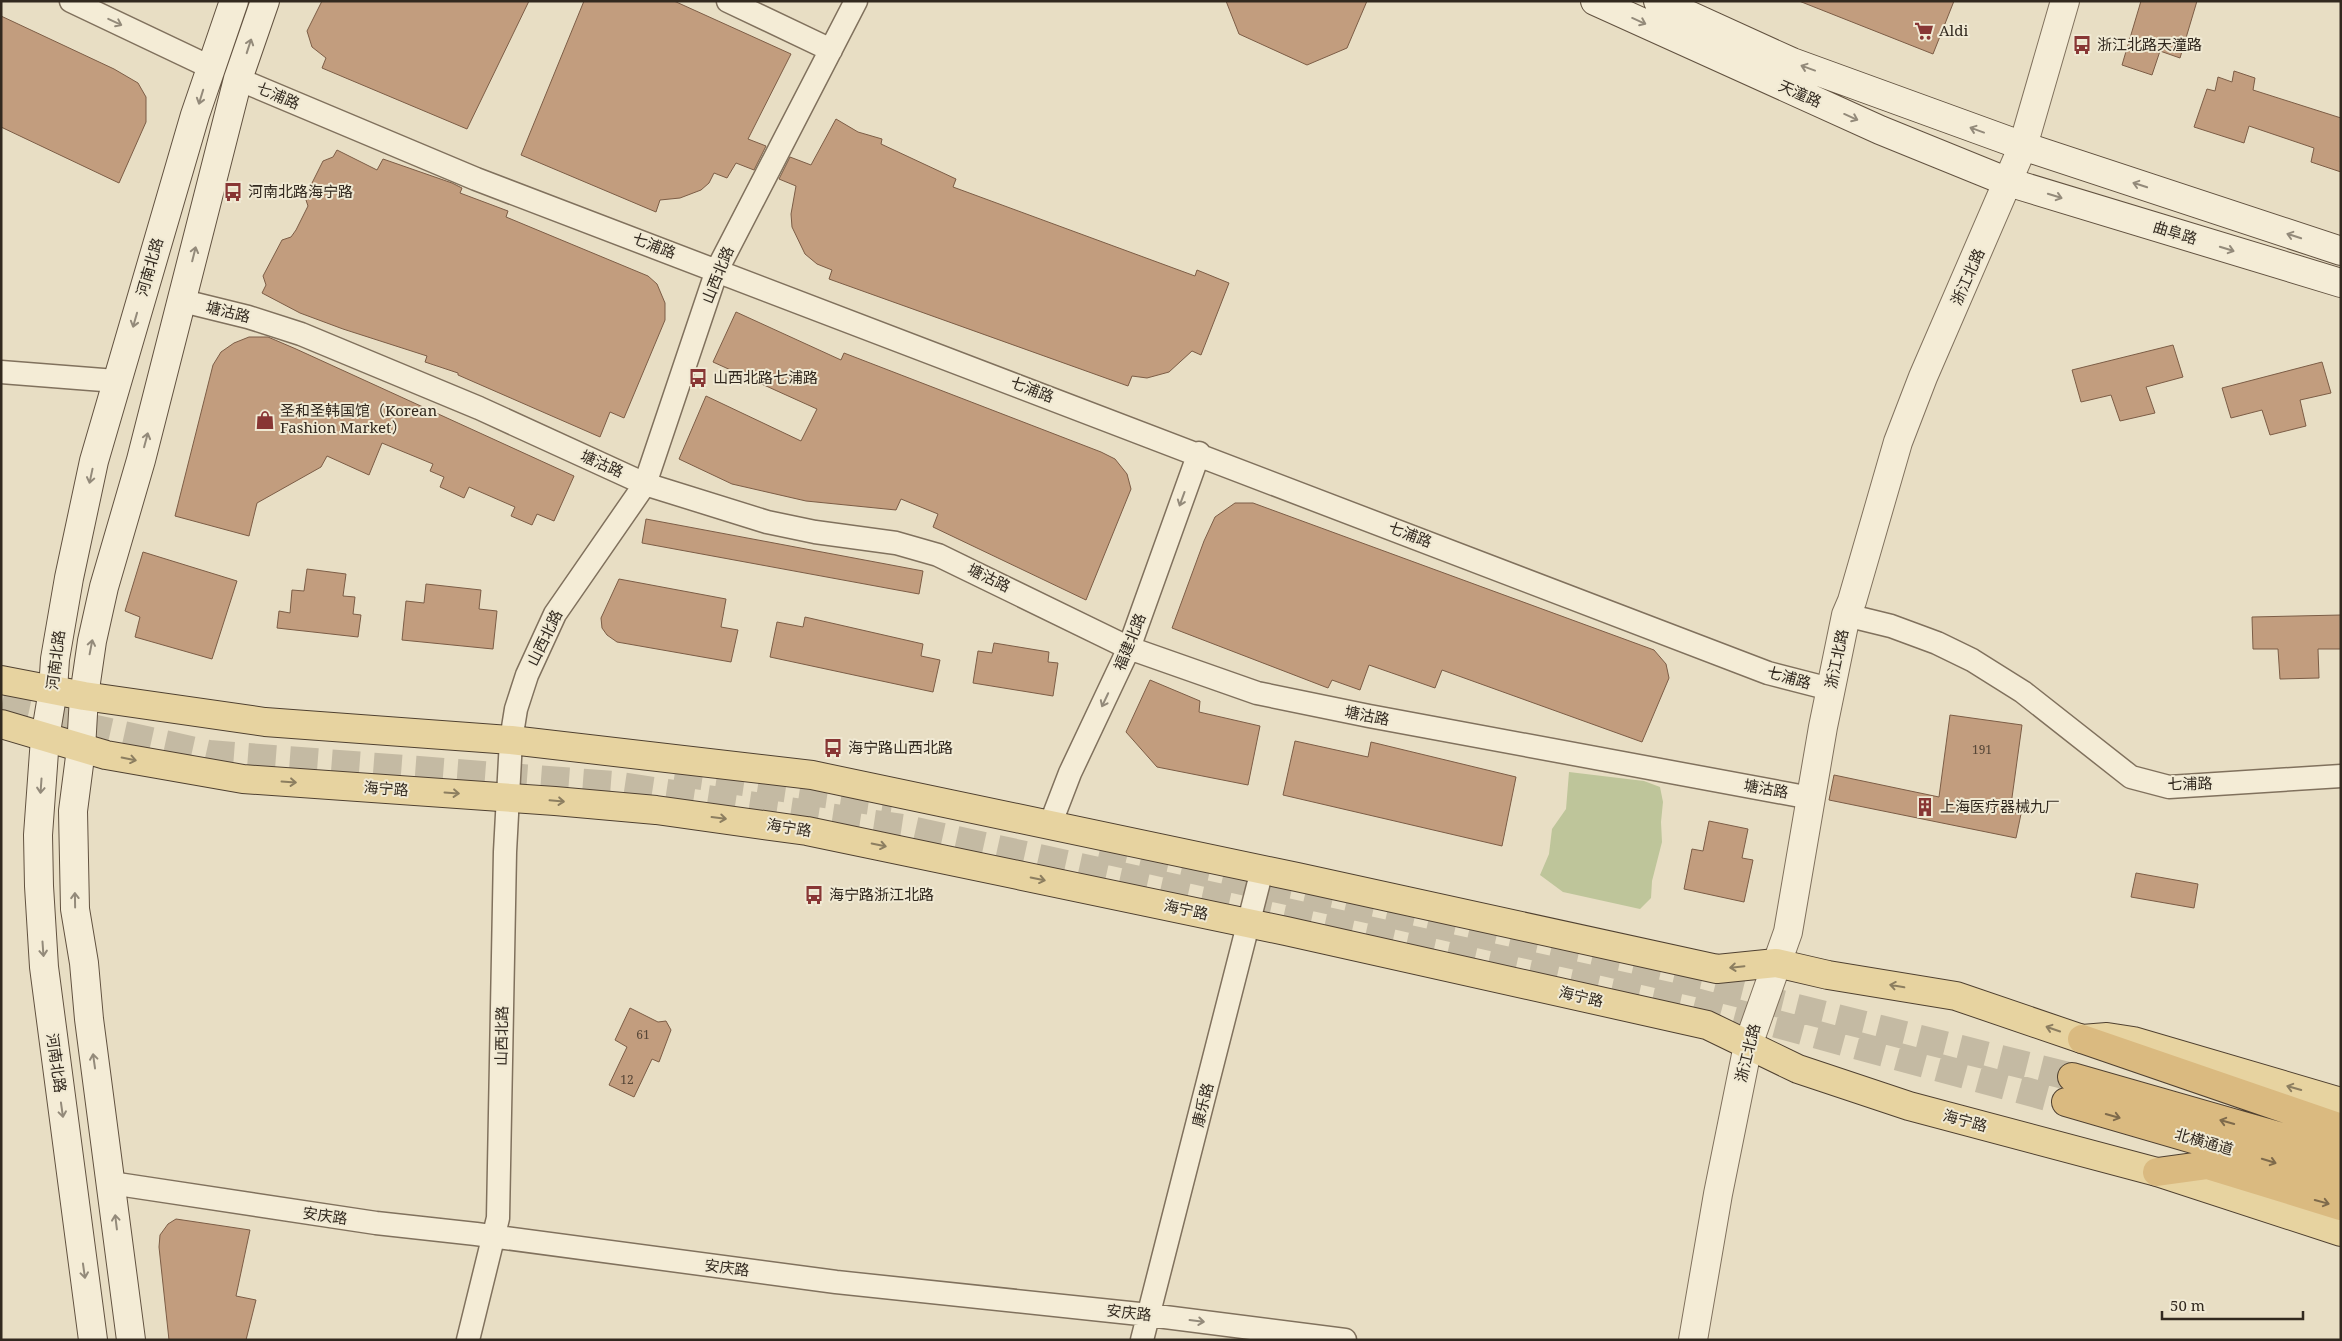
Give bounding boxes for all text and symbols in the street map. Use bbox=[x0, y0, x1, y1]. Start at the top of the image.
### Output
one-way arrow bbox=[1631, 17, 1646, 27]
one-way arrow bbox=[107, 18, 122, 27]
supermarket icon: Aldi bbox=[1913, 20, 1935, 42]
place label: Aldi bbox=[1939, 20, 1968, 40]
bus stop icon: 浙江北路天潼路 bbox=[2071, 34, 2093, 56]
place label: 浙江北路天潼路 bbox=[2097, 34, 2202, 54]
one-way arrow bbox=[245, 39, 255, 55]
one-way arrow bbox=[1801, 63, 1816, 72]
street label: 天潼路 bbox=[1776, 75, 1825, 111]
street label: 七浦路 bbox=[254, 77, 303, 113]
one-way arrow bbox=[195, 88, 205, 104]
one-way arrow bbox=[1843, 113, 1858, 123]
one-way arrow bbox=[1970, 125, 1985, 134]
one-way arrow bbox=[2133, 180, 2148, 189]
bus stop icon: 河南北路海宁路 bbox=[222, 181, 244, 203]
place label: 河南北路海宁路 bbox=[248, 181, 353, 201]
one-way arrow bbox=[2047, 192, 2062, 201]
street label: 曲阜路 bbox=[2151, 216, 2200, 248]
street label: 七浦路 bbox=[630, 228, 679, 262]
one-way arrow bbox=[2287, 231, 2303, 240]
street label: 河南北路 bbox=[131, 235, 167, 298]
street label: 山西北路 bbox=[697, 243, 738, 306]
one-way arrow bbox=[2219, 244, 2235, 254]
street label: 浙江北路 bbox=[1946, 245, 1988, 308]
one-way arrow bbox=[190, 247, 199, 263]
street label: 塘沽路 bbox=[204, 296, 253, 326]
one-way arrow bbox=[129, 311, 139, 327]
bus stop icon: 山西北路七浦路 bbox=[687, 367, 709, 389]
place label: 山西北路七浦路 bbox=[713, 367, 818, 387]
street label: 七浦路 bbox=[1008, 372, 1057, 406]
place label: 圣和圣韩国馆（Korean Fashion Market） bbox=[280, 400, 437, 437]
shop icon: 圣和圣韩国馆（Korean Fashion Market） bbox=[254, 409, 276, 431]
one-way arrow bbox=[142, 432, 151, 448]
street label: 塘沽路 bbox=[578, 445, 627, 481]
one-way arrow bbox=[86, 468, 95, 484]
one-way arrow bbox=[1177, 491, 1186, 507]
street label: 七浦路 bbox=[1386, 517, 1435, 551]
street label: 塘沽路 bbox=[965, 558, 1014, 596]
street label: 山西北路 bbox=[522, 606, 566, 669]
street label: 福建北路 bbox=[1109, 610, 1150, 673]
street label: 浙江北路 bbox=[1820, 627, 1852, 690]
street label: 河南北路 bbox=[41, 629, 69, 691]
one-way arrow bbox=[86, 640, 96, 656]
street label: 七浦路 bbox=[1765, 661, 1814, 693]
one-way arrow bbox=[1100, 692, 1109, 707]
street label: 塘沽路 bbox=[1343, 701, 1391, 729]
bus stop icon: 海宁路山西北路 bbox=[822, 737, 844, 759]
place label: 海宁路山西北路 bbox=[848, 737, 953, 757]
house number: 191 bbox=[1972, 741, 1992, 758]
one-way arrow bbox=[120, 755, 136, 765]
street label: 七浦路 bbox=[2167, 773, 2213, 793]
street label: 塘沽路 bbox=[1742, 774, 1790, 802]
street label: 海宁路 bbox=[363, 776, 409, 800]
one-way arrow bbox=[36, 778, 46, 794]
one-way arrow bbox=[281, 778, 297, 787]
one-way arrow bbox=[443, 789, 459, 798]
building icon: 上海医疗器械九厂 bbox=[1914, 796, 1936, 818]
place label: 上海医疗器械九厂 bbox=[1940, 796, 2060, 816]
one-way arrow bbox=[549, 797, 565, 806]
one-way arrow bbox=[711, 813, 727, 823]
street label: 海宁路 bbox=[765, 814, 813, 840]
one-way arrow bbox=[871, 840, 887, 850]
one-way arrow bbox=[1030, 874, 1046, 884]
bus stop icon: 海宁路浙江北路 bbox=[803, 884, 825, 906]
place label: 海宁路浙江北路 bbox=[829, 884, 934, 904]
one-way arrow bbox=[70, 892, 79, 908]
street label: 海宁路 bbox=[1162, 895, 1210, 923]
one-way arrow bbox=[38, 940, 47, 956]
one-way arrow bbox=[1729, 962, 1745, 972]
street label: 海宁路 bbox=[1557, 981, 1605, 1011]
one-way arrow bbox=[1889, 981, 1905, 991]
street label: 山西北路 bbox=[490, 1006, 512, 1066]
street label: 浙江北路 bbox=[1730, 1021, 1764, 1084]
one-way arrow bbox=[2046, 1024, 2061, 1033]
house number: 61 bbox=[636, 1026, 650, 1043]
street label: 河南北路 bbox=[43, 1032, 71, 1094]
one-way arrow bbox=[89, 1053, 99, 1069]
house number: 12 bbox=[620, 1071, 634, 1088]
street label: 康乐路 bbox=[1187, 1080, 1217, 1129]
one-way arrow bbox=[2286, 1083, 2302, 1093]
one-way arrow bbox=[57, 1102, 67, 1118]
street label: 海宁路 bbox=[1941, 1105, 1990, 1136]
one-way arrow bbox=[2105, 1111, 2121, 1121]
one-way arrow bbox=[2219, 1116, 2235, 1126]
street label: 北横通道 bbox=[2173, 1123, 2236, 1159]
one-way arrow bbox=[2261, 1156, 2277, 1166]
one-way arrow bbox=[2314, 1197, 2330, 1207]
street label: 安庆路 bbox=[301, 1202, 349, 1228]
one-way arrow bbox=[111, 1214, 121, 1230]
street label: 安庆路 bbox=[704, 1254, 751, 1280]
one-way arrow bbox=[79, 1263, 89, 1279]
scale bar bbox=[2162, 1288, 2303, 1320]
text: 50 m bbox=[2170, 1295, 2205, 1315]
street label: 安庆路 bbox=[1106, 1300, 1153, 1324]
one-way arrow bbox=[1189, 1316, 1205, 1326]

